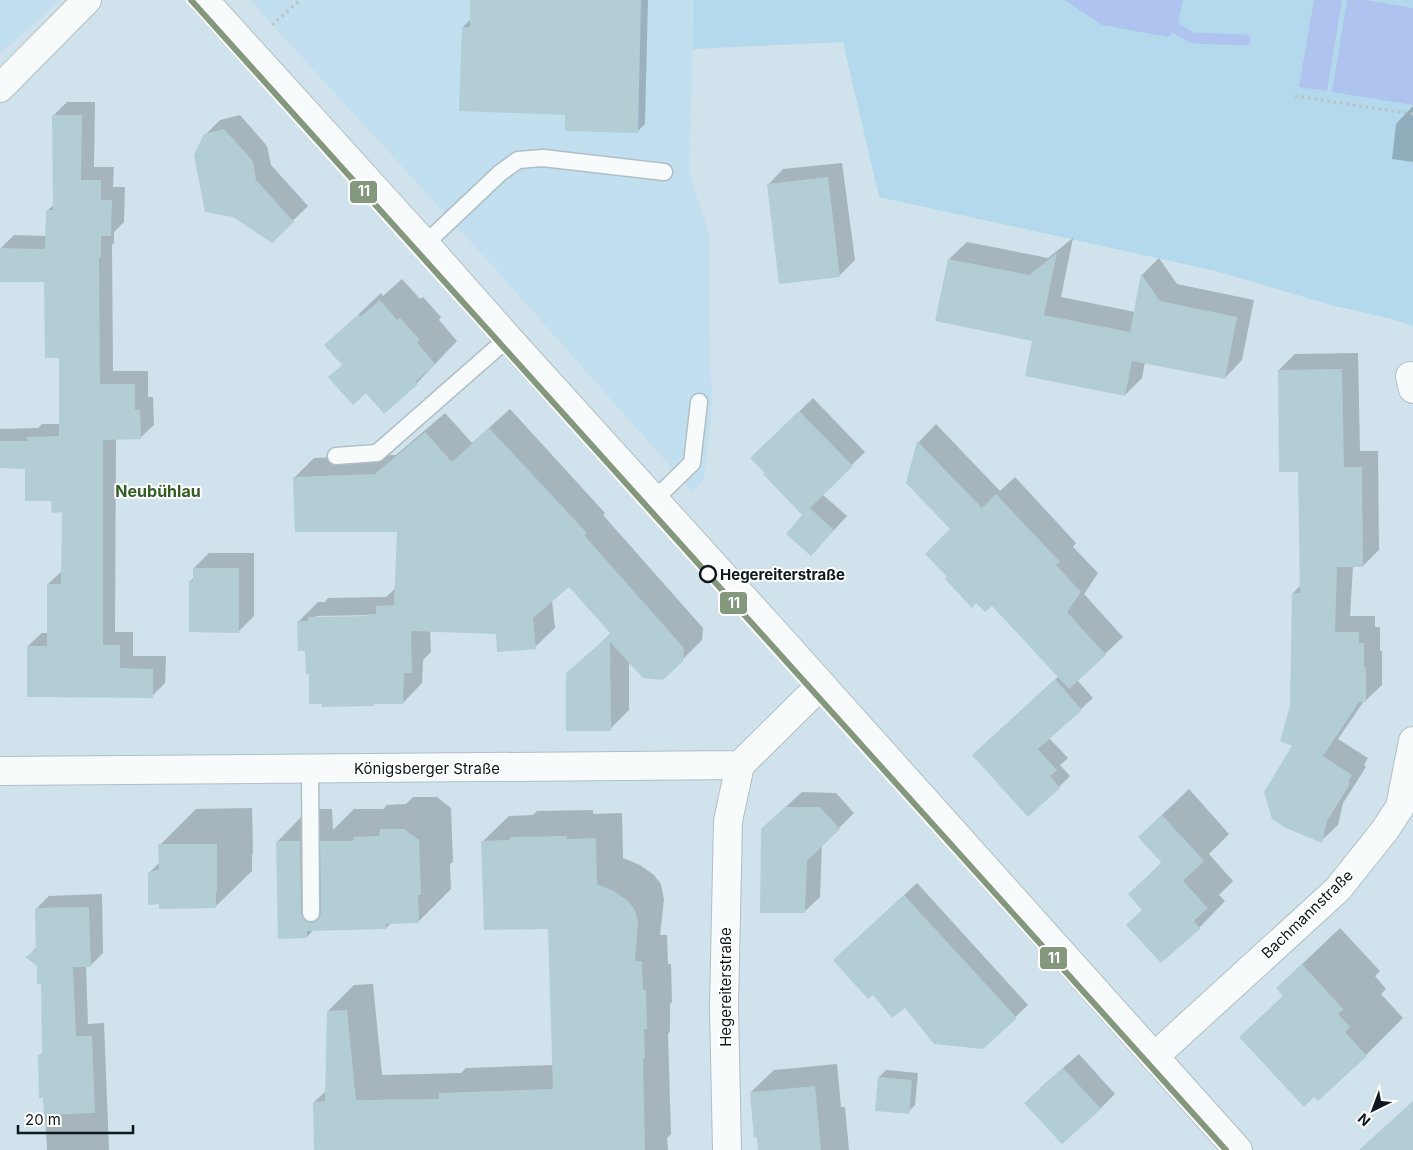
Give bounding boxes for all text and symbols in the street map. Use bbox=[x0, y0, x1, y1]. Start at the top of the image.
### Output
line badge: 11 bbox=[349, 180, 378, 204]
text: 11 bbox=[358, 182, 370, 199]
district label: Neubühlau bbox=[115, 481, 201, 501]
marker: Hegereiterstraße bbox=[699, 565, 717, 583]
place label: Hegereiterstraße bbox=[720, 565, 845, 584]
line badge: 11 bbox=[719, 591, 748, 615]
text: 11 bbox=[728, 594, 740, 611]
street label: Königsberger Straße bbox=[354, 759, 500, 778]
street label: Bachmannstraße bbox=[1257, 866, 1357, 962]
street label: Hegereiterstraße bbox=[716, 927, 735, 1047]
line badge: 11 bbox=[1039, 946, 1068, 970]
text: 11 bbox=[1048, 949, 1060, 966]
north arrow bbox=[1348, 1085, 1398, 1135]
scale bar bbox=[18, 1102, 132, 1134]
text: 20 m bbox=[25, 1110, 61, 1129]
text: N bbox=[1354, 1110, 1374, 1130]

